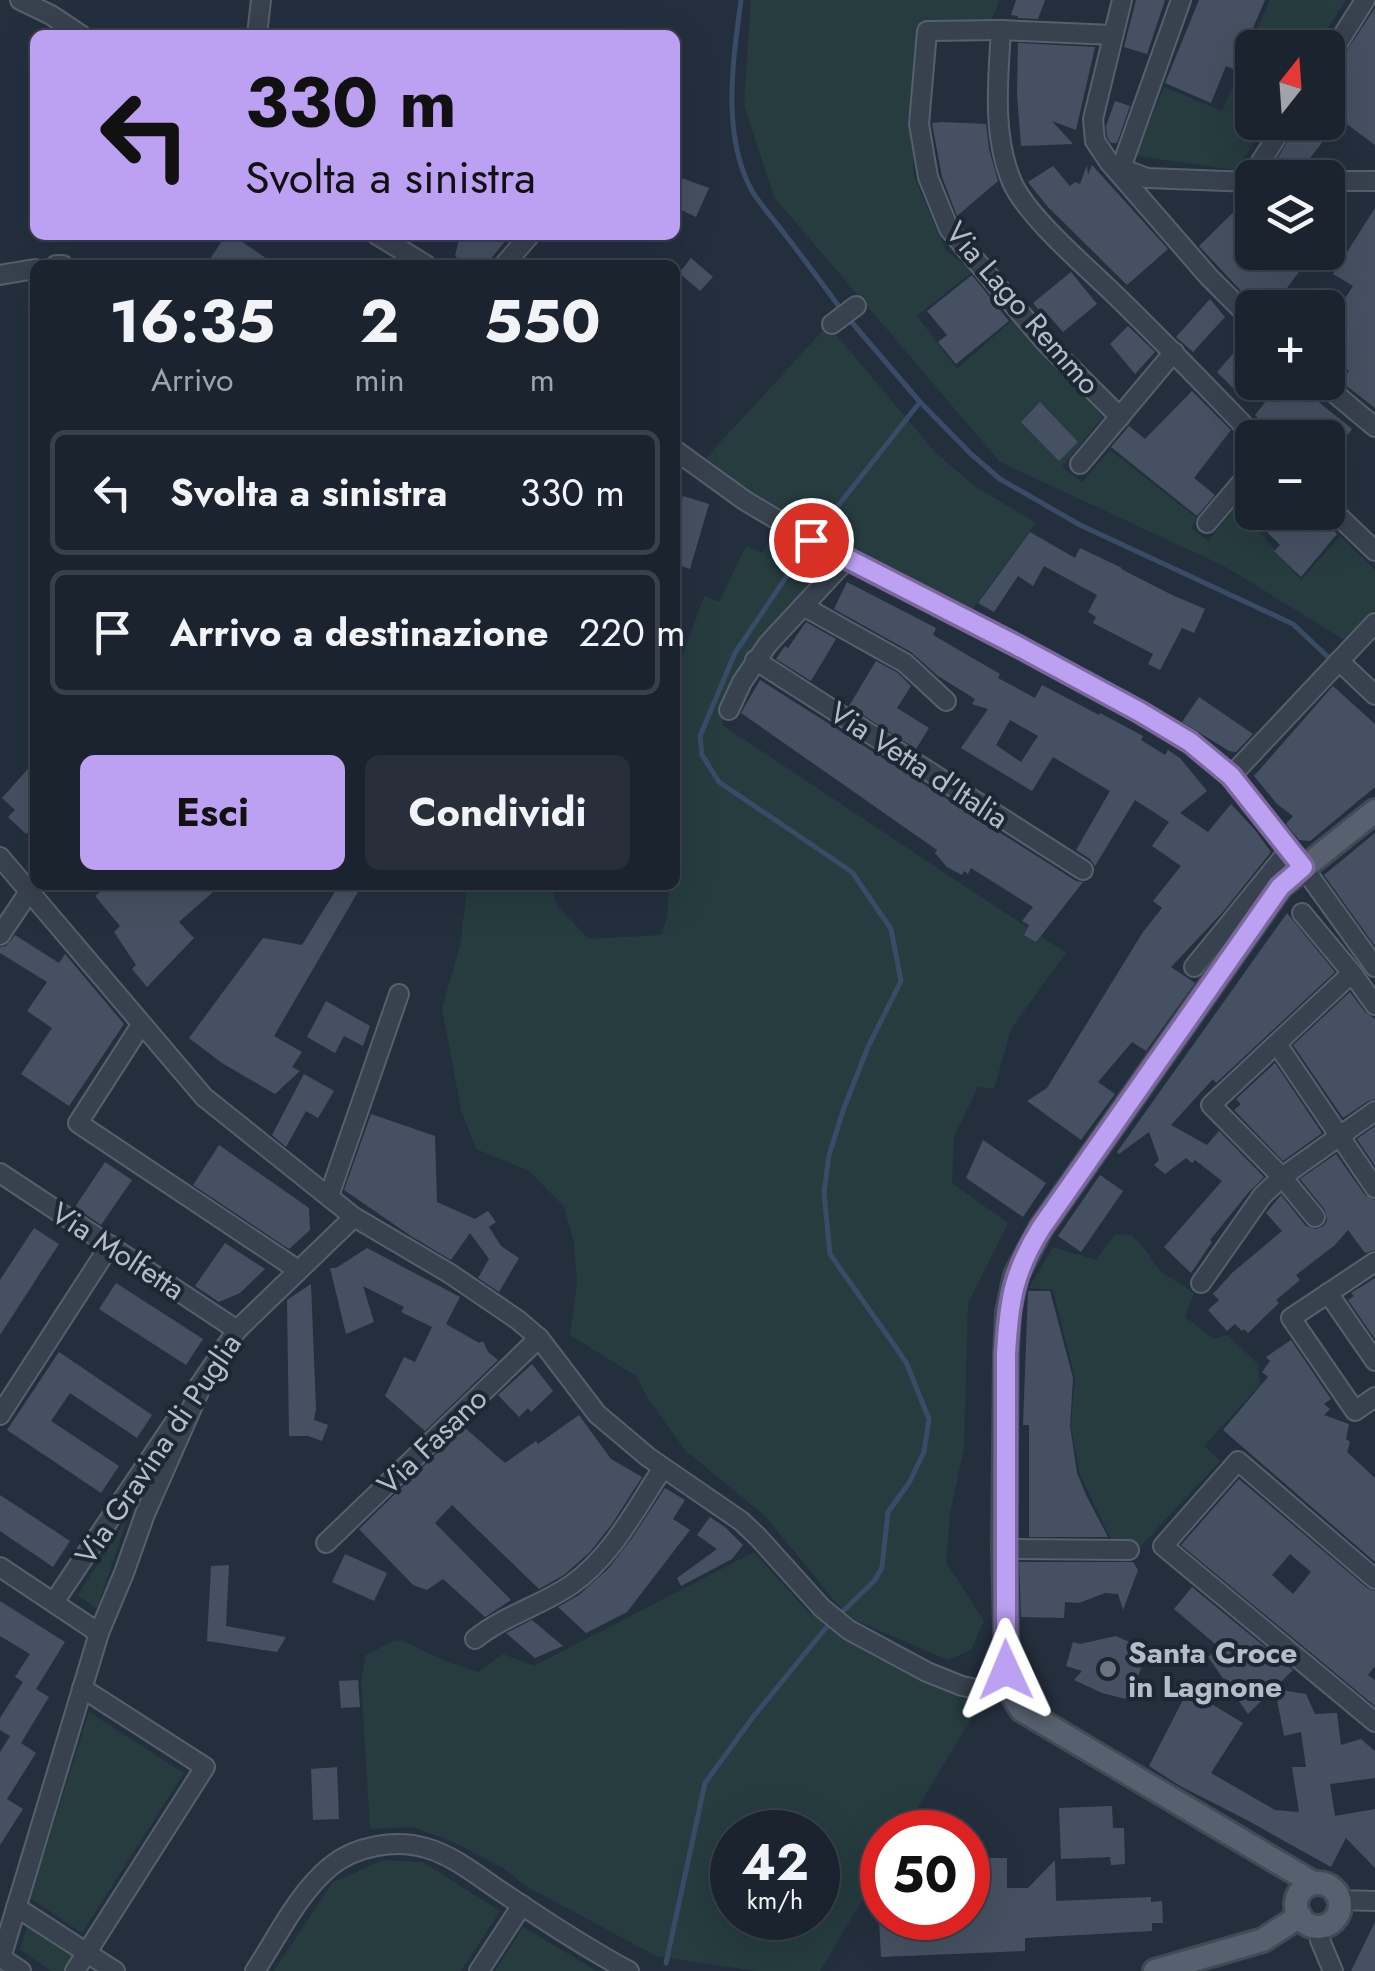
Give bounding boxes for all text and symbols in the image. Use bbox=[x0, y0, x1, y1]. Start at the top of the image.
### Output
north arrow bbox=[1235, 30, 1345, 140]
map controls bbox=[1235, 30, 1345, 530]
text: 330 m bbox=[245, 52, 457, 153]
icon: left bbox=[80, 70, 210, 200]
text: Svolta a sinistra bbox=[245, 145, 536, 210]
button: layers bbox=[1235, 160, 1345, 270]
street label: Via Lago Remmo bbox=[936, 212, 1110, 404]
text: 16:35 bbox=[109, 278, 275, 365]
text: 2 bbox=[360, 278, 399, 365]
text: 550 bbox=[484, 278, 601, 365]
button: + bbox=[1235, 290, 1345, 400]
text: Arrivo bbox=[151, 357, 233, 403]
text: min bbox=[354, 357, 404, 403]
text: m bbox=[530, 357, 555, 403]
button: − bbox=[1235, 420, 1345, 530]
icon: left bbox=[85, 465, 140, 520]
text: Svolta a sinistra bbox=[170, 465, 447, 520]
text: 330 m bbox=[520, 465, 625, 520]
pin bbox=[769, 498, 854, 583]
icon: arrive bbox=[784, 513, 839, 568]
icon: arrive bbox=[85, 605, 140, 660]
text: Arrivo a destinazione bbox=[170, 605, 549, 660]
text: 220 m bbox=[579, 605, 686, 660]
street label: Via Vetta d'Italia bbox=[821, 691, 1017, 839]
button: Esci bbox=[80, 755, 345, 870]
button: Condividi bbox=[365, 755, 630, 870]
street label: Via Molfetta bbox=[43, 1192, 193, 1310]
street label: Via Gravina di Puglia bbox=[64, 1325, 252, 1573]
street label: Via Fasano bbox=[367, 1378, 497, 1504]
position arrow bbox=[954, 1618, 1058, 1722]
place label: Santa Croce in Lagnone bbox=[1128, 1631, 1298, 1708]
marker: Santa Croce in Lagnone bbox=[1097, 1658, 1119, 1680]
speed limit sign: 50 bbox=[860, 1810, 990, 1940]
text: 42 bbox=[741, 1826, 809, 1899]
text: km/h bbox=[747, 1882, 803, 1918]

